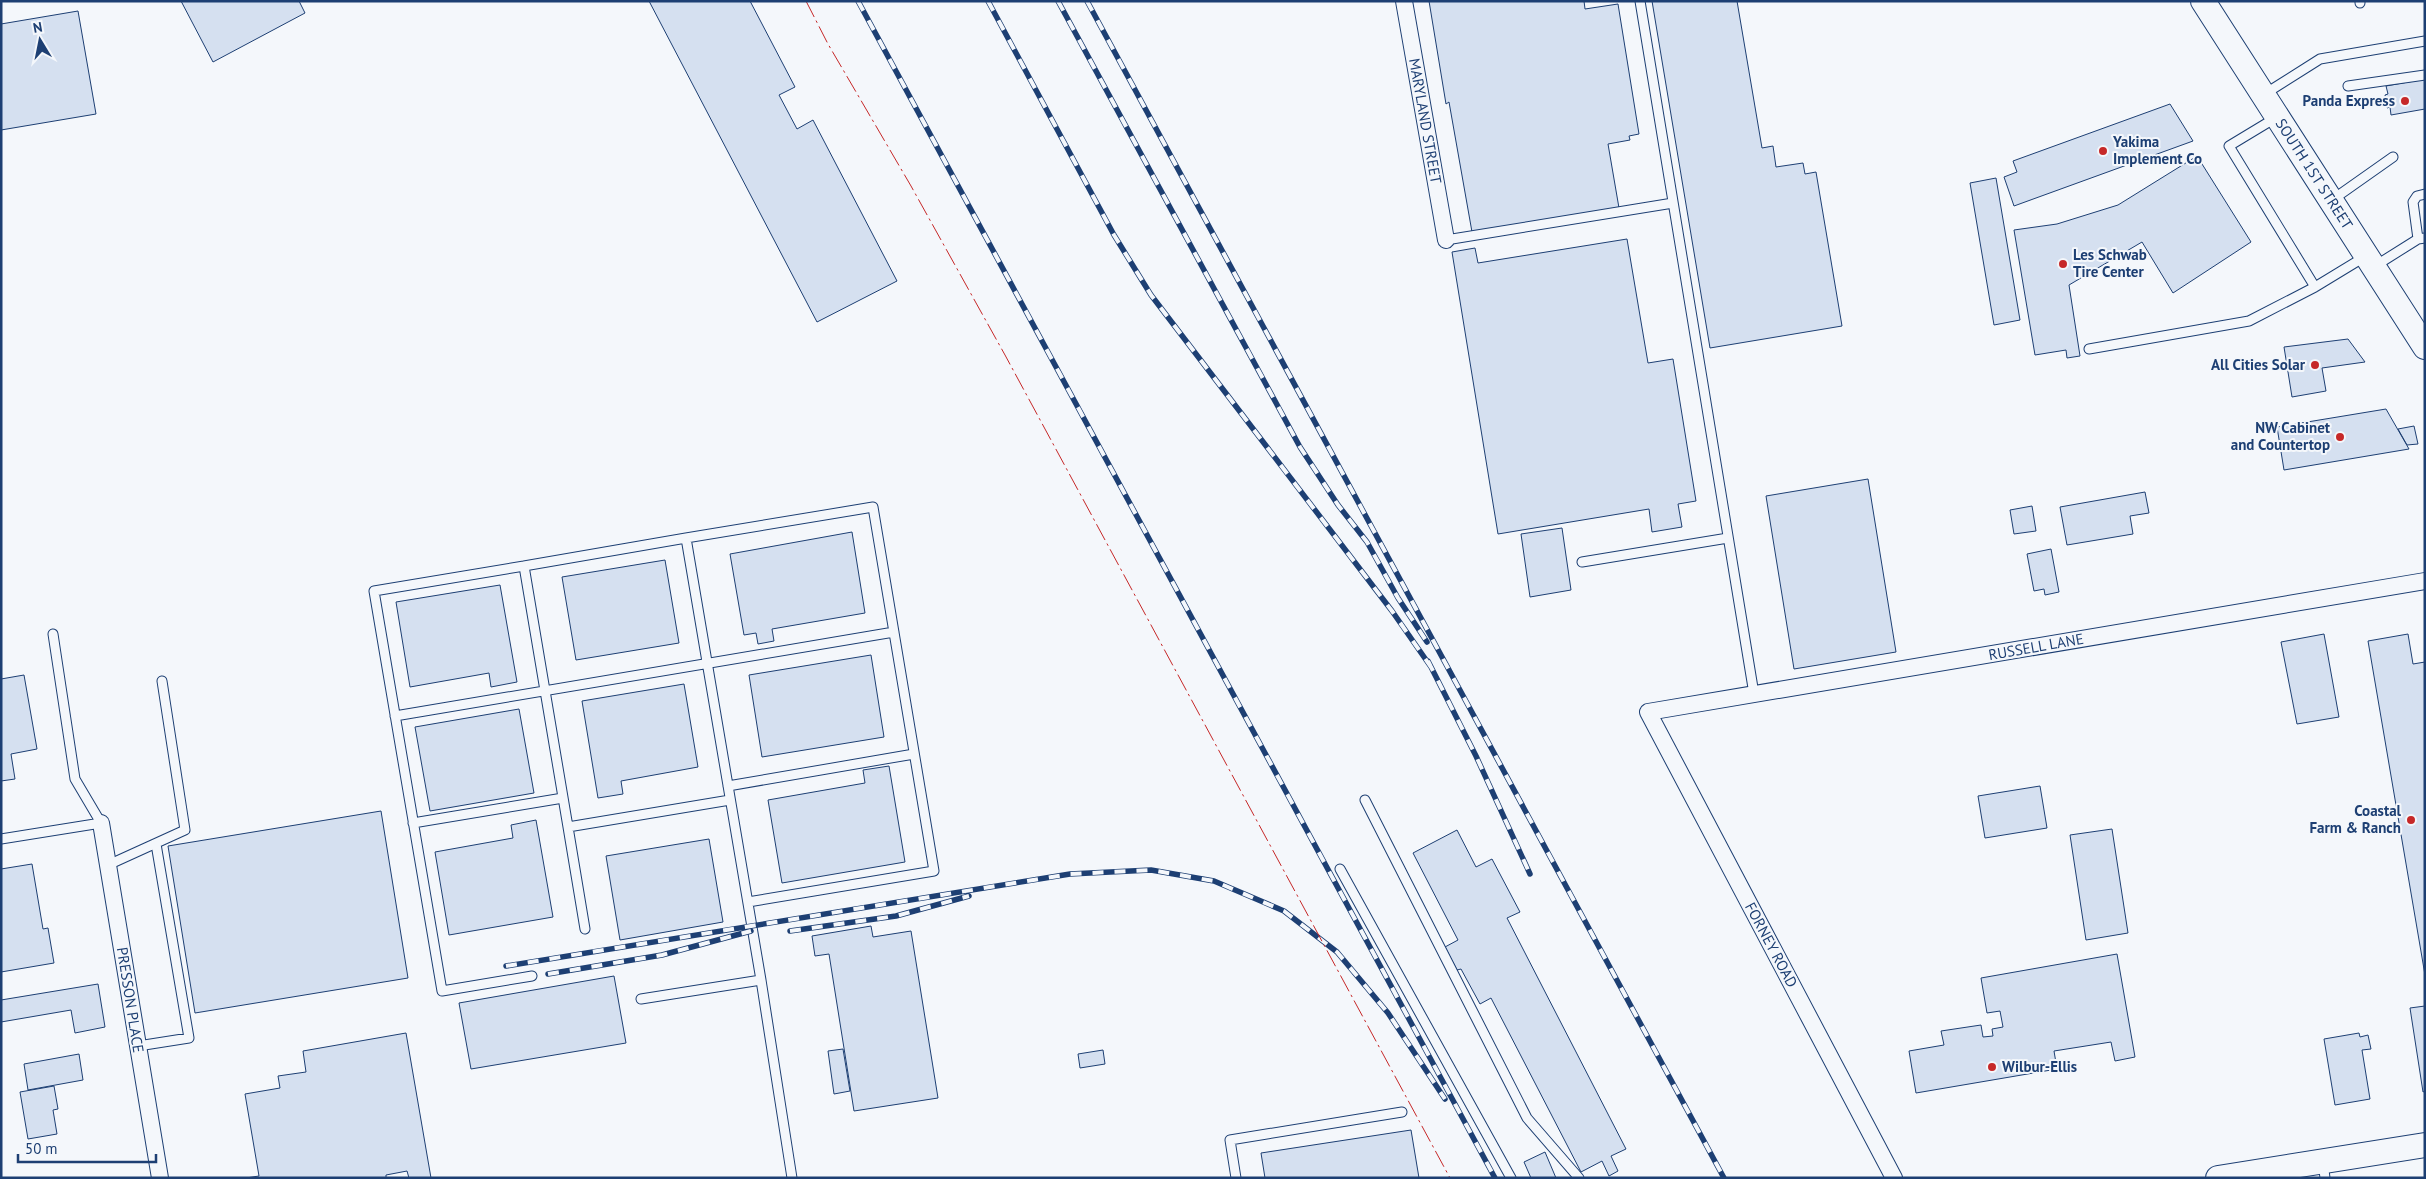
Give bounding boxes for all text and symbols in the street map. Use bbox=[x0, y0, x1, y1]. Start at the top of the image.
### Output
north arrow bbox=[15, 15, 65, 65]
text: N bbox=[32, 18, 44, 37]
street label: MARYLAND STREET bbox=[1405, 57, 1446, 186]
place label: Panda Express bbox=[2303, 91, 2395, 110]
marker: Panda Express bbox=[2399, 95, 2411, 107]
street label: SOUTH 1ST STREET bbox=[2272, 115, 2358, 233]
place label: Yakima Implement Co bbox=[2112, 132, 2202, 168]
marker: Yakima Implement Co bbox=[2097, 145, 2109, 157]
place label: Les Schwab Tire Center bbox=[2073, 245, 2147, 281]
marker: Les Schwab Tire Center bbox=[2057, 258, 2069, 270]
place label: All Cities Solar bbox=[2211, 355, 2306, 374]
marker: All Cities Solar bbox=[2309, 359, 2321, 371]
place label: NW Cabinet and Countertop bbox=[2231, 418, 2331, 454]
marker: NW Cabinet and Countertop bbox=[2334, 431, 2346, 443]
street label: RUSSELL LANE bbox=[1987, 629, 2085, 664]
place label: Coastal Farm & Ranch bbox=[2309, 801, 2402, 837]
marker: Coastal Farm & Ranch bbox=[2405, 814, 2417, 826]
street label: FORNEY ROAD bbox=[1741, 899, 1802, 991]
street label: PRESSON PLACE bbox=[113, 946, 148, 1054]
place label: Wilbur-Ellis bbox=[2002, 1057, 2077, 1076]
marker: Wilbur-Ellis bbox=[1986, 1061, 1998, 1073]
scale bar bbox=[18, 1132, 155, 1164]
text: 50 m bbox=[25, 1139, 58, 1158]

